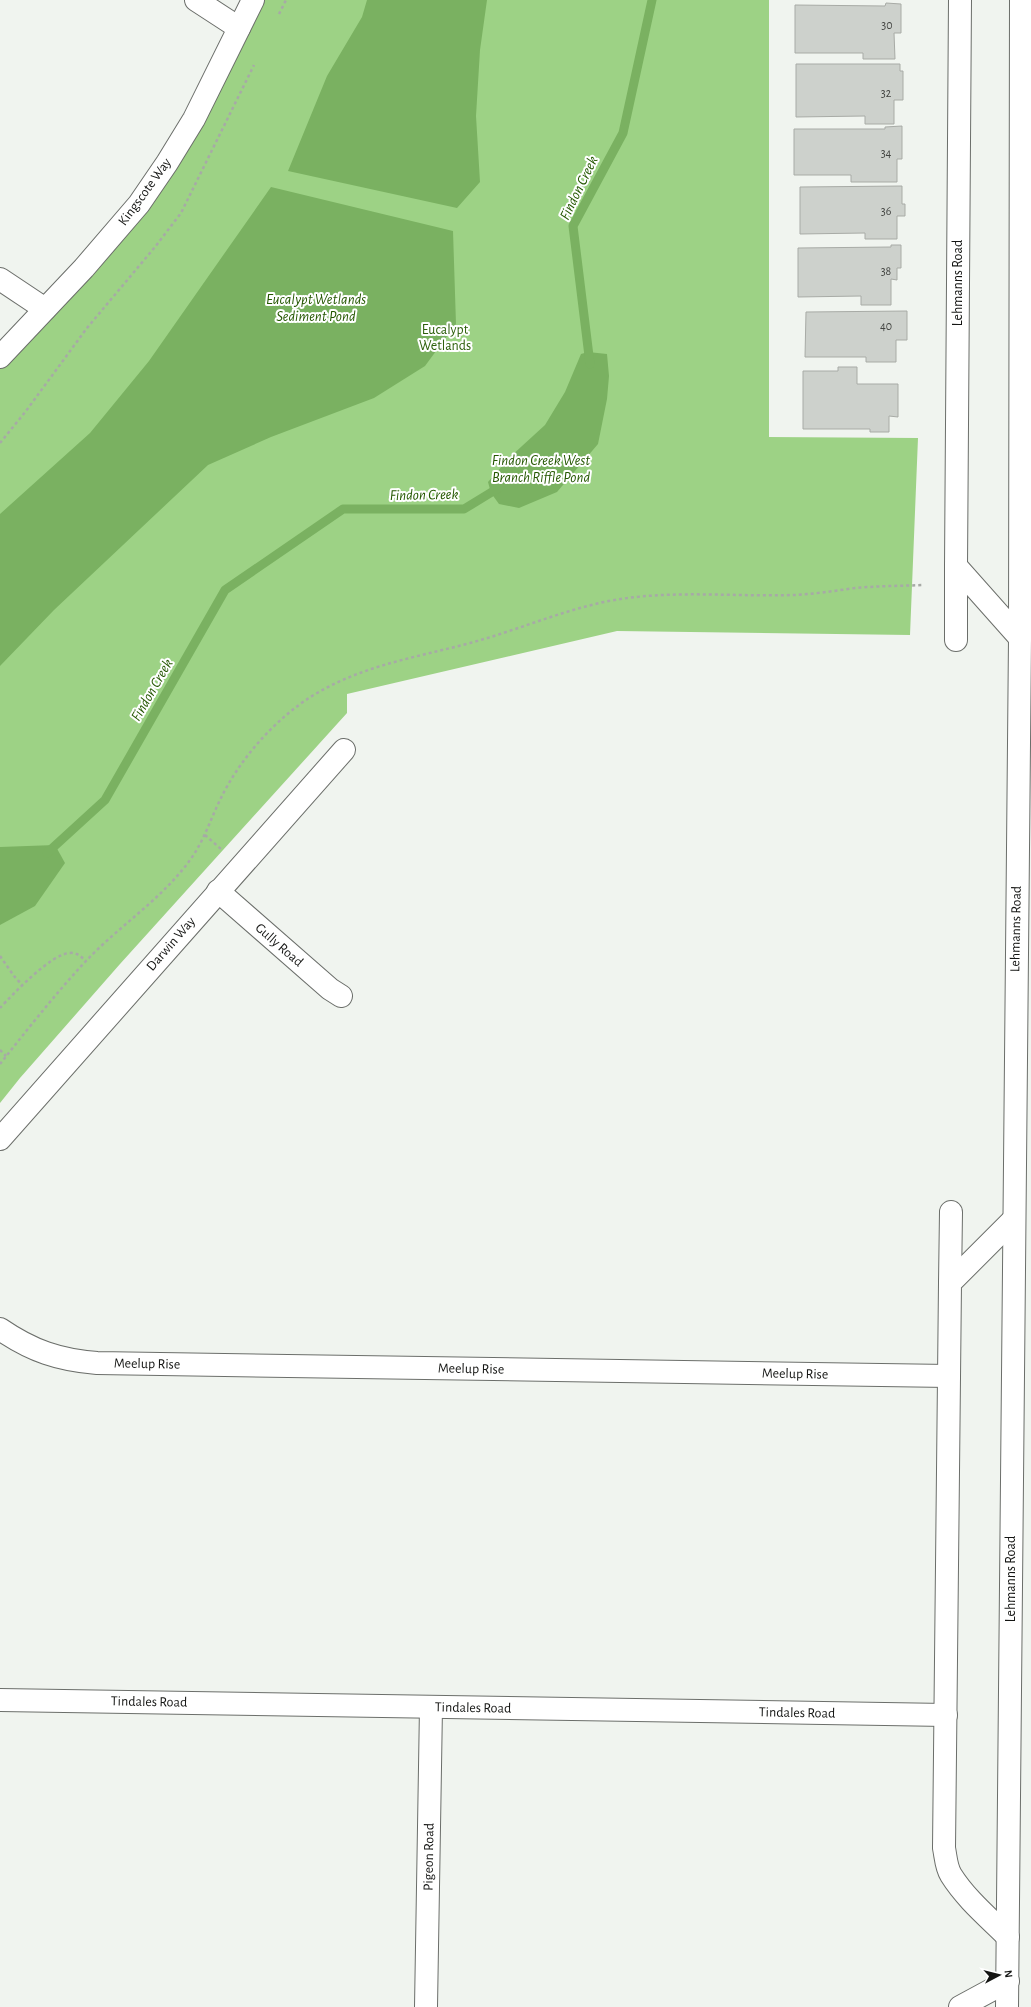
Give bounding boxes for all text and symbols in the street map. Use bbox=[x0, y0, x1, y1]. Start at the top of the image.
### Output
house number: 30 bbox=[881, 19, 893, 31]
house number: 32 bbox=[881, 87, 892, 99]
house number: 34 bbox=[881, 147, 892, 159]
water label: Findon Creek bbox=[557, 154, 601, 222]
street label: Kingscote Way bbox=[116, 156, 174, 228]
house number: 36 bbox=[881, 205, 892, 217]
street label: Lehmanns Road bbox=[951, 240, 965, 326]
house number: 38 bbox=[881, 265, 892, 277]
water label: Eucalypt Wetlands Sediment Pond bbox=[266, 292, 366, 324]
house number: 40 bbox=[880, 320, 892, 332]
park label: Eucalypt Wetlands bbox=[419, 323, 471, 353]
water label: Findon Creek West Branch Riffle Pond bbox=[492, 453, 590, 485]
water label: Findon Creek bbox=[389, 487, 459, 503]
water label: Findon Creek bbox=[128, 656, 176, 724]
street label: Lehmanns Road bbox=[1008, 886, 1024, 972]
street label: Darwin Way bbox=[144, 914, 198, 974]
street label: Gully Road bbox=[252, 921, 306, 969]
street label: Meelup Rise bbox=[114, 1356, 180, 1372]
street label: Meelup Rise bbox=[438, 1361, 504, 1377]
street label: Meelup Rise bbox=[762, 1366, 828, 1382]
street label: Lehmanns Road bbox=[1004, 1536, 1018, 1622]
street label: Tindales Road bbox=[111, 1694, 187, 1710]
street label: Tindales Road bbox=[435, 1700, 511, 1716]
street label: Tindales Road bbox=[759, 1705, 835, 1721]
street label: Pigeon Road bbox=[421, 1823, 437, 1891]
north arrow bbox=[979, 1955, 1019, 1995]
text: N bbox=[1003, 1969, 1014, 1978]

